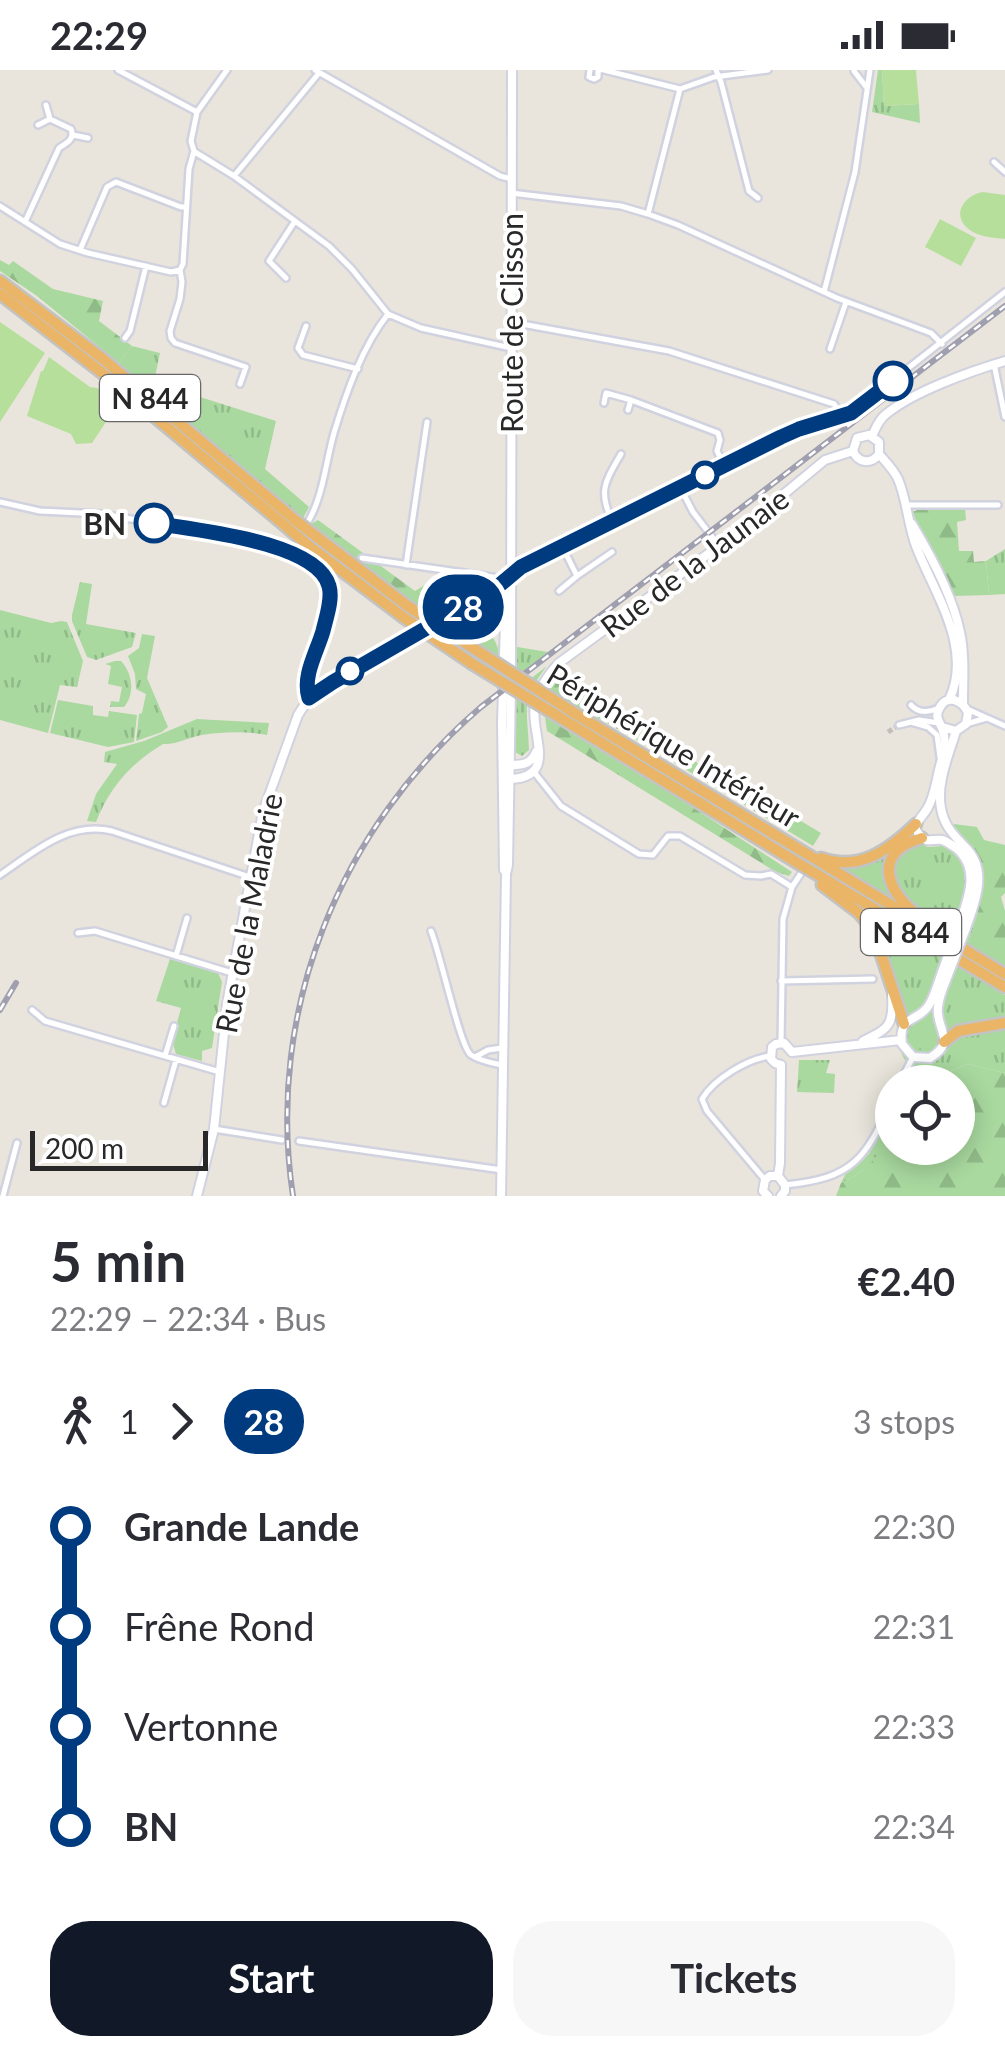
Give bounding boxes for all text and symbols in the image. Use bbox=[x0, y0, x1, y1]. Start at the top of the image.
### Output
text: 22:29 bbox=[50, 12, 148, 58]
street label: Route de Clisson bbox=[493, 213, 529, 433]
unlabelled marker bbox=[874, 362, 912, 400]
road number: N 844 bbox=[100, 375, 200, 421]
unlabelled marker bbox=[692, 462, 718, 488]
street label: Rue de la Jaunaie bbox=[593, 480, 795, 644]
marker: BN bbox=[135, 504, 173, 542]
place label: BN bbox=[83, 505, 126, 541]
line badge: 28 bbox=[418, 574, 508, 640]
text: 28 bbox=[443, 586, 483, 628]
street label: Périphérique Intérieur bbox=[541, 655, 807, 835]
unlabelled marker bbox=[337, 658, 363, 684]
street label: Rue de la Maladrie bbox=[207, 790, 289, 1036]
road number: N 844 bbox=[861, 909, 961, 955]
map controls bbox=[875, 1065, 975, 1165]
button: locate bbox=[875, 1065, 975, 1165]
scale bar bbox=[30, 1126, 208, 1170]
text: 200 m bbox=[45, 1131, 124, 1165]
text: 5 min bbox=[50, 1228, 186, 1294]
text: €2.40 bbox=[858, 1258, 955, 1304]
text: 22:29 – 22:34 · Bus bbox=[50, 1299, 326, 1338]
icon: walk bbox=[50, 1394, 105, 1449]
icon: forward bbox=[154, 1394, 209, 1449]
text: 28 bbox=[244, 1400, 284, 1442]
text: 1 bbox=[120, 1402, 139, 1441]
text: 3 stops bbox=[853, 1402, 955, 1441]
text: Grande Lande bbox=[124, 1503, 359, 1549]
text: 22:30 bbox=[873, 1507, 955, 1546]
text: Frêne Rond bbox=[124, 1603, 315, 1649]
text: 22:31 bbox=[873, 1607, 955, 1646]
text: Vertonne bbox=[124, 1703, 278, 1749]
text: 22:33 bbox=[873, 1707, 955, 1746]
text: BN bbox=[124, 1803, 178, 1849]
text: 22:34 bbox=[873, 1807, 955, 1846]
button: Start bbox=[50, 1921, 493, 2036]
button: Tickets bbox=[513, 1921, 955, 2036]

